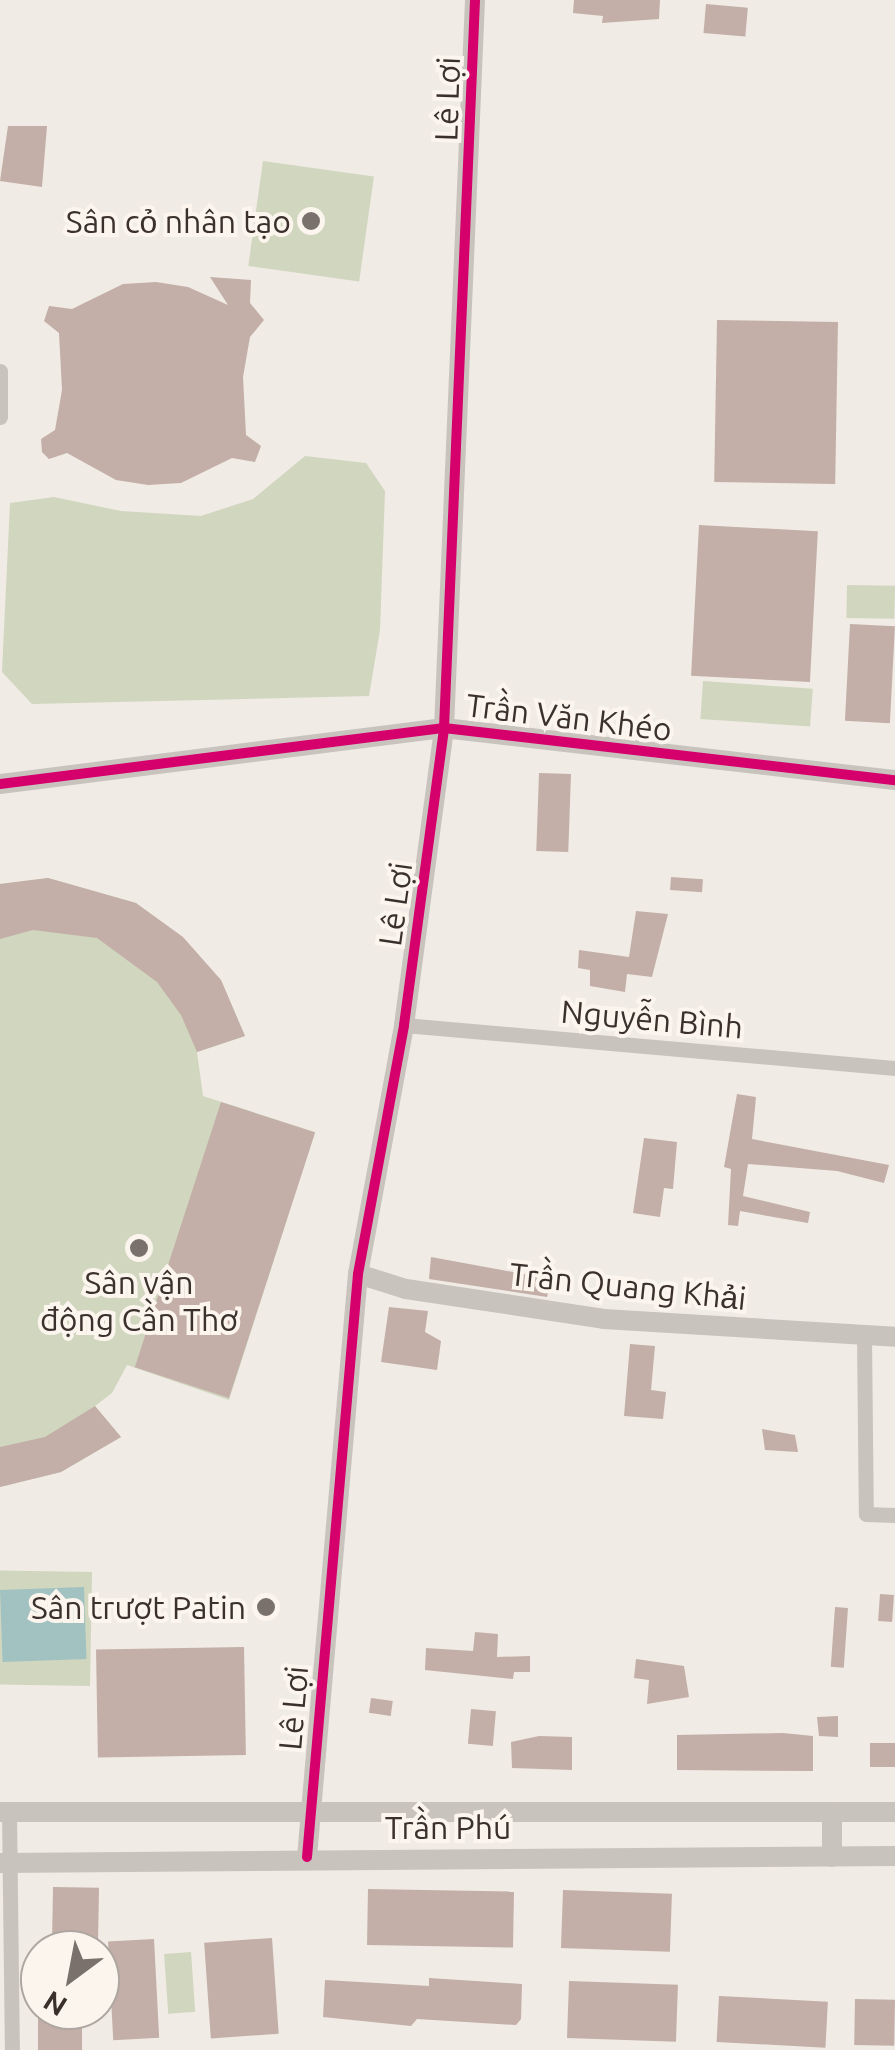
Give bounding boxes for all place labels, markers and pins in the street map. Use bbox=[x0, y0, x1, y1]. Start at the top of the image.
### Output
place label: Sân cỏ nhân tạo bbox=[66, 202, 291, 240]
marker: Sân cỏ nhân tạo bbox=[300, 210, 322, 232]
marker: Sân vận động Cần Thơ bbox=[128, 1237, 150, 1259]
place label: Sân vận động Cần Thơ bbox=[40, 1264, 238, 1339]
place label: Sân trượt Patin bbox=[31, 1588, 246, 1626]
marker: Sân trượt Patin bbox=[255, 1596, 277, 1618]

